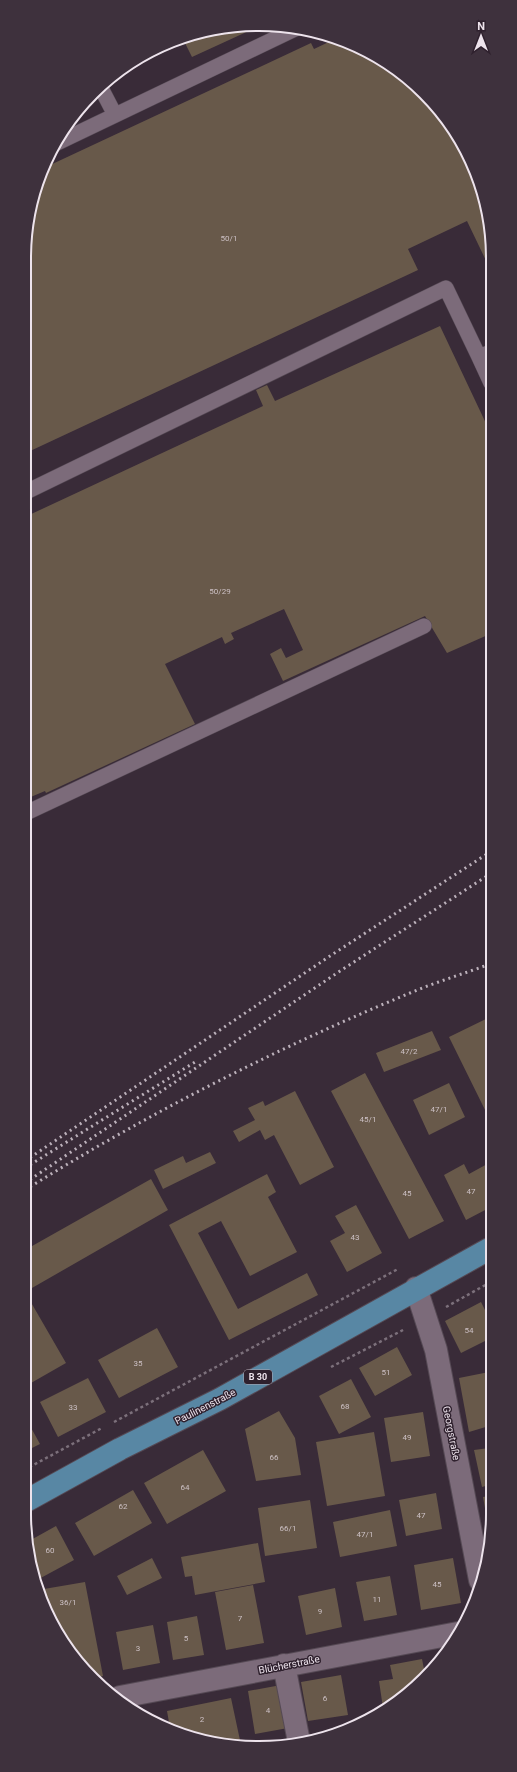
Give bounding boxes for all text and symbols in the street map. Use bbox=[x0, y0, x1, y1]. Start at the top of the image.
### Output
north arrow bbox=[461, 16, 501, 56]
text: N bbox=[477, 20, 485, 33]
house number: 50/1 bbox=[221, 234, 237, 243]
house number: 50/29 bbox=[209, 587, 231, 596]
house number: 47/2 bbox=[401, 1047, 418, 1056]
house number: 47/1 bbox=[431, 1105, 447, 1114]
house number: 45/1 bbox=[360, 1115, 376, 1124]
house number: 47 bbox=[467, 1187, 476, 1196]
house number: 45 bbox=[403, 1189, 412, 1198]
house number: 43 bbox=[351, 1233, 360, 1242]
house number: 54 bbox=[465, 1326, 474, 1335]
house number: 35 bbox=[134, 1359, 143, 1368]
house number: 51 bbox=[382, 1368, 391, 1377]
road number: B 30 bbox=[244, 1370, 272, 1384]
street label: Paulinenstraße bbox=[173, 1386, 237, 1426]
house number: 68 bbox=[341, 1402, 350, 1411]
house number: 33 bbox=[69, 1403, 78, 1412]
street label: Georgstraße bbox=[441, 1405, 462, 1461]
house number: 49 bbox=[403, 1433, 412, 1442]
house number: 66 bbox=[270, 1453, 279, 1462]
house number: 64 bbox=[181, 1483, 190, 1492]
house number: 62 bbox=[119, 1502, 128, 1511]
house number: 47 bbox=[417, 1511, 426, 1520]
house number: 66/1 bbox=[280, 1524, 296, 1533]
house number: 47/1 bbox=[357, 1530, 373, 1539]
house number: 60 bbox=[46, 1546, 55, 1555]
house number: 45 bbox=[433, 1580, 442, 1589]
house number: 11 bbox=[373, 1595, 382, 1604]
house number: 36/1 bbox=[60, 1598, 76, 1607]
house number: 9 bbox=[318, 1607, 322, 1616]
house number: 7 bbox=[238, 1614, 243, 1623]
house number: 5 bbox=[184, 1634, 189, 1643]
house number: 3 bbox=[136, 1644, 140, 1653]
street label: Blücherstraße bbox=[258, 1653, 321, 1676]
house number: 6 bbox=[323, 1694, 328, 1703]
house number: 4 bbox=[266, 1706, 271, 1715]
house number: 2 bbox=[200, 1715, 205, 1724]

